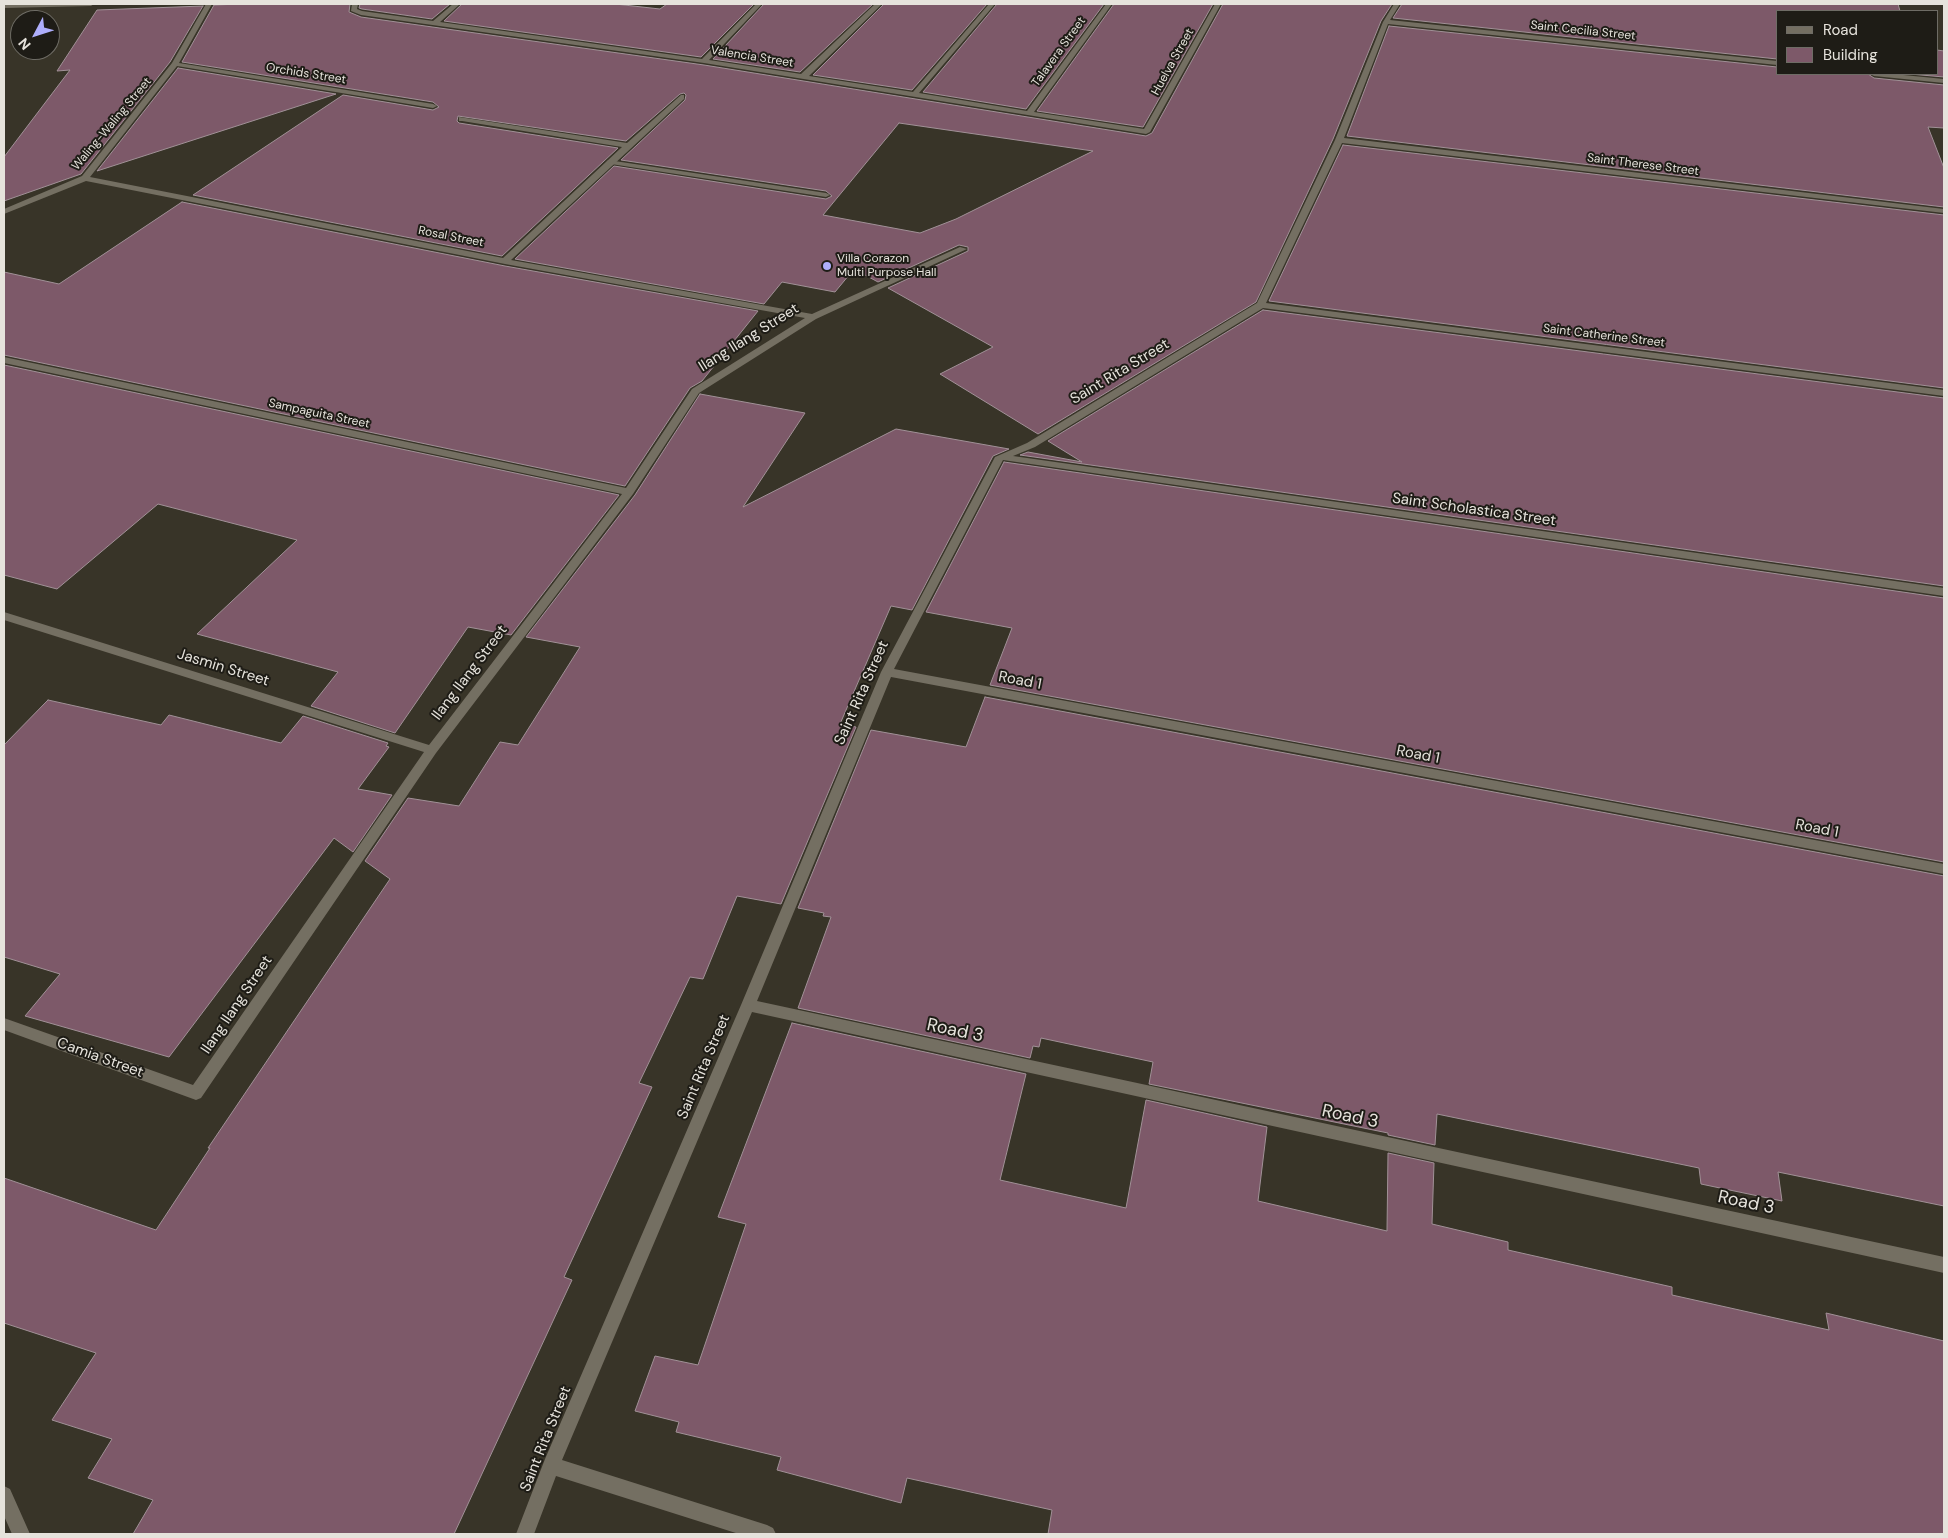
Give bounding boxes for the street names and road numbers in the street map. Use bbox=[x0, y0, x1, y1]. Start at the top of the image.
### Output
street label: Talavera Street bbox=[1029, 14, 1089, 90]
street label: Saint Cecilia Street bbox=[1530, 18, 1636, 44]
street label: Huelva Street bbox=[1149, 26, 1197, 98]
street label: Valencia Street bbox=[710, 43, 794, 71]
street label: Orchids Street bbox=[265, 61, 347, 87]
street label: Waling-Waling Street bbox=[69, 75, 155, 173]
street label: Saint Therese Street bbox=[1586, 151, 1700, 179]
street label: Rosal Street bbox=[417, 224, 485, 250]
street label: Ilang Ilang Street bbox=[696, 300, 802, 376]
street label: Saint Catherine Street bbox=[1542, 321, 1666, 351]
street label: Saint Rita Street bbox=[1067, 335, 1173, 409]
street label: Sampaguita Street bbox=[267, 396, 371, 432]
street label: Saint Scholastica Street bbox=[1391, 490, 1557, 530]
street label: Ilang Ilang Street bbox=[428, 622, 512, 724]
street label: Saint Rita Street bbox=[831, 638, 893, 748]
street label: Jasmin Street bbox=[175, 645, 271, 691]
street label: Road 1 bbox=[997, 668, 1043, 694]
street label: Road 1 bbox=[1395, 742, 1441, 768]
street label: Road 1 bbox=[1794, 816, 1840, 842]
street label: Ilang Ilang Street bbox=[198, 953, 276, 1057]
street label: Saint Rita Street bbox=[674, 1012, 734, 1122]
street label: Road 3 bbox=[925, 1014, 985, 1048]
street label: Camia Street bbox=[54, 1034, 146, 1082]
street label: Road 3 bbox=[1320, 1100, 1380, 1134]
street label: Road 3 bbox=[1716, 1186, 1776, 1220]
street label: Saint Rita Street bbox=[517, 1384, 575, 1494]

